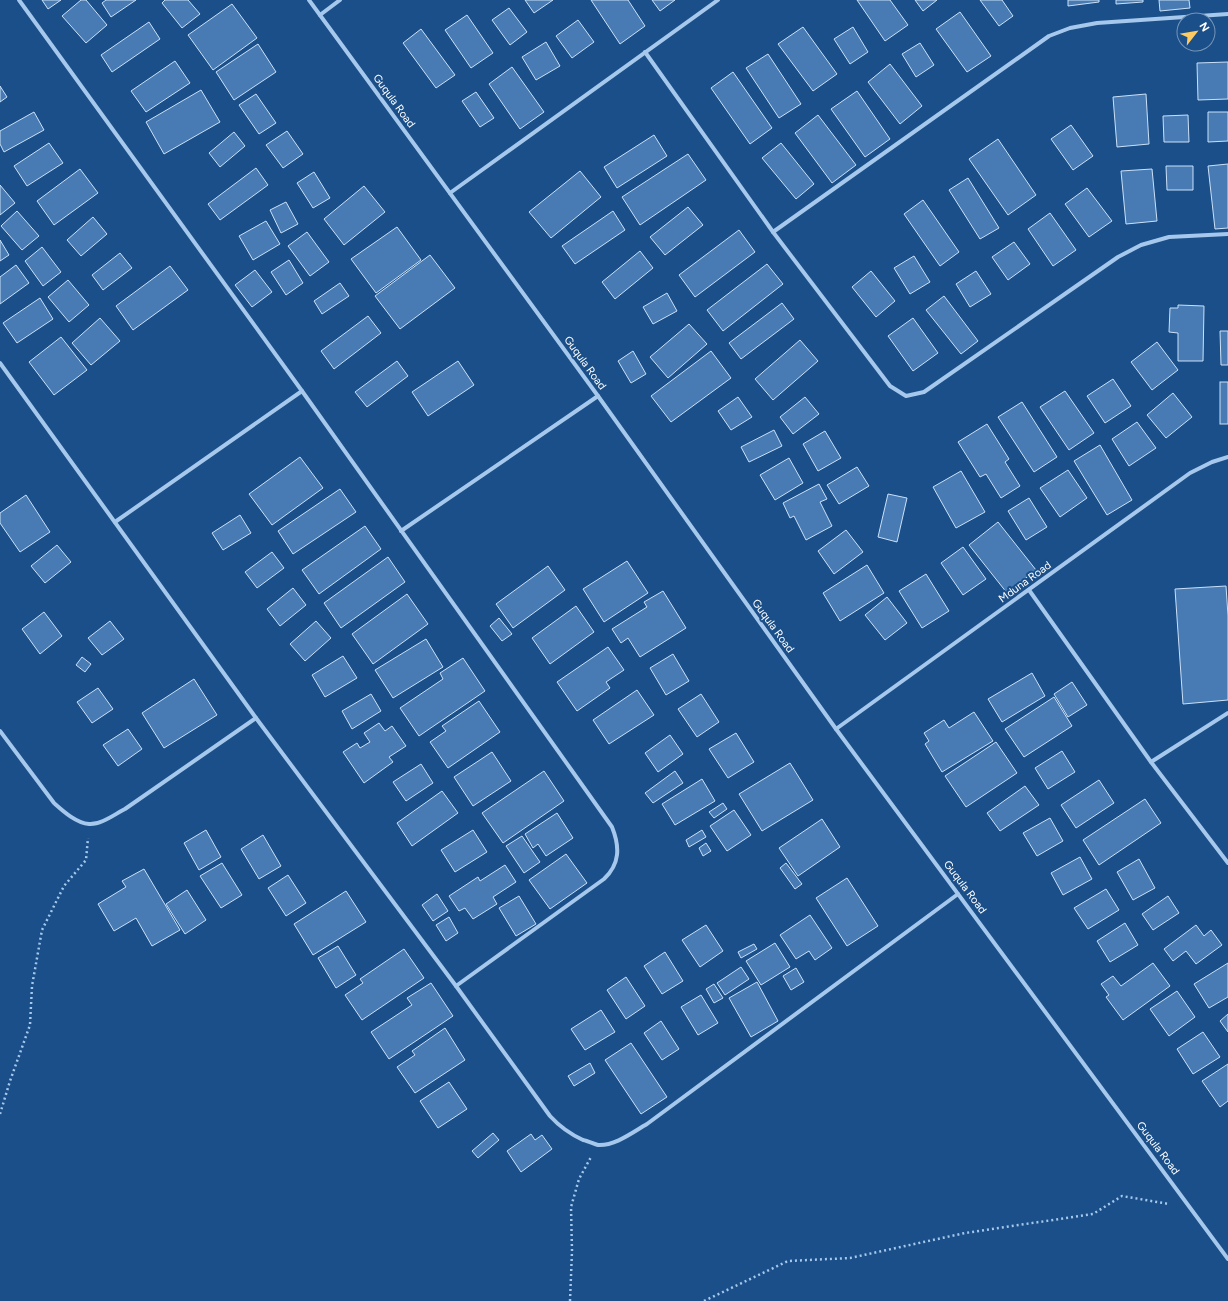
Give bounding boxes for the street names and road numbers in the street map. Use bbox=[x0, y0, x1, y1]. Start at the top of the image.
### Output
street label: Guqula Road bbox=[370, 72, 418, 130]
street label: Guqula Road bbox=[561, 334, 609, 392]
street label: Mduna Road bbox=[996, 559, 1054, 605]
street label: Guqula Road bbox=[749, 597, 797, 655]
street label: Guqula Road bbox=[941, 858, 989, 916]
street label: Guqula Road bbox=[1134, 1119, 1182, 1177]

